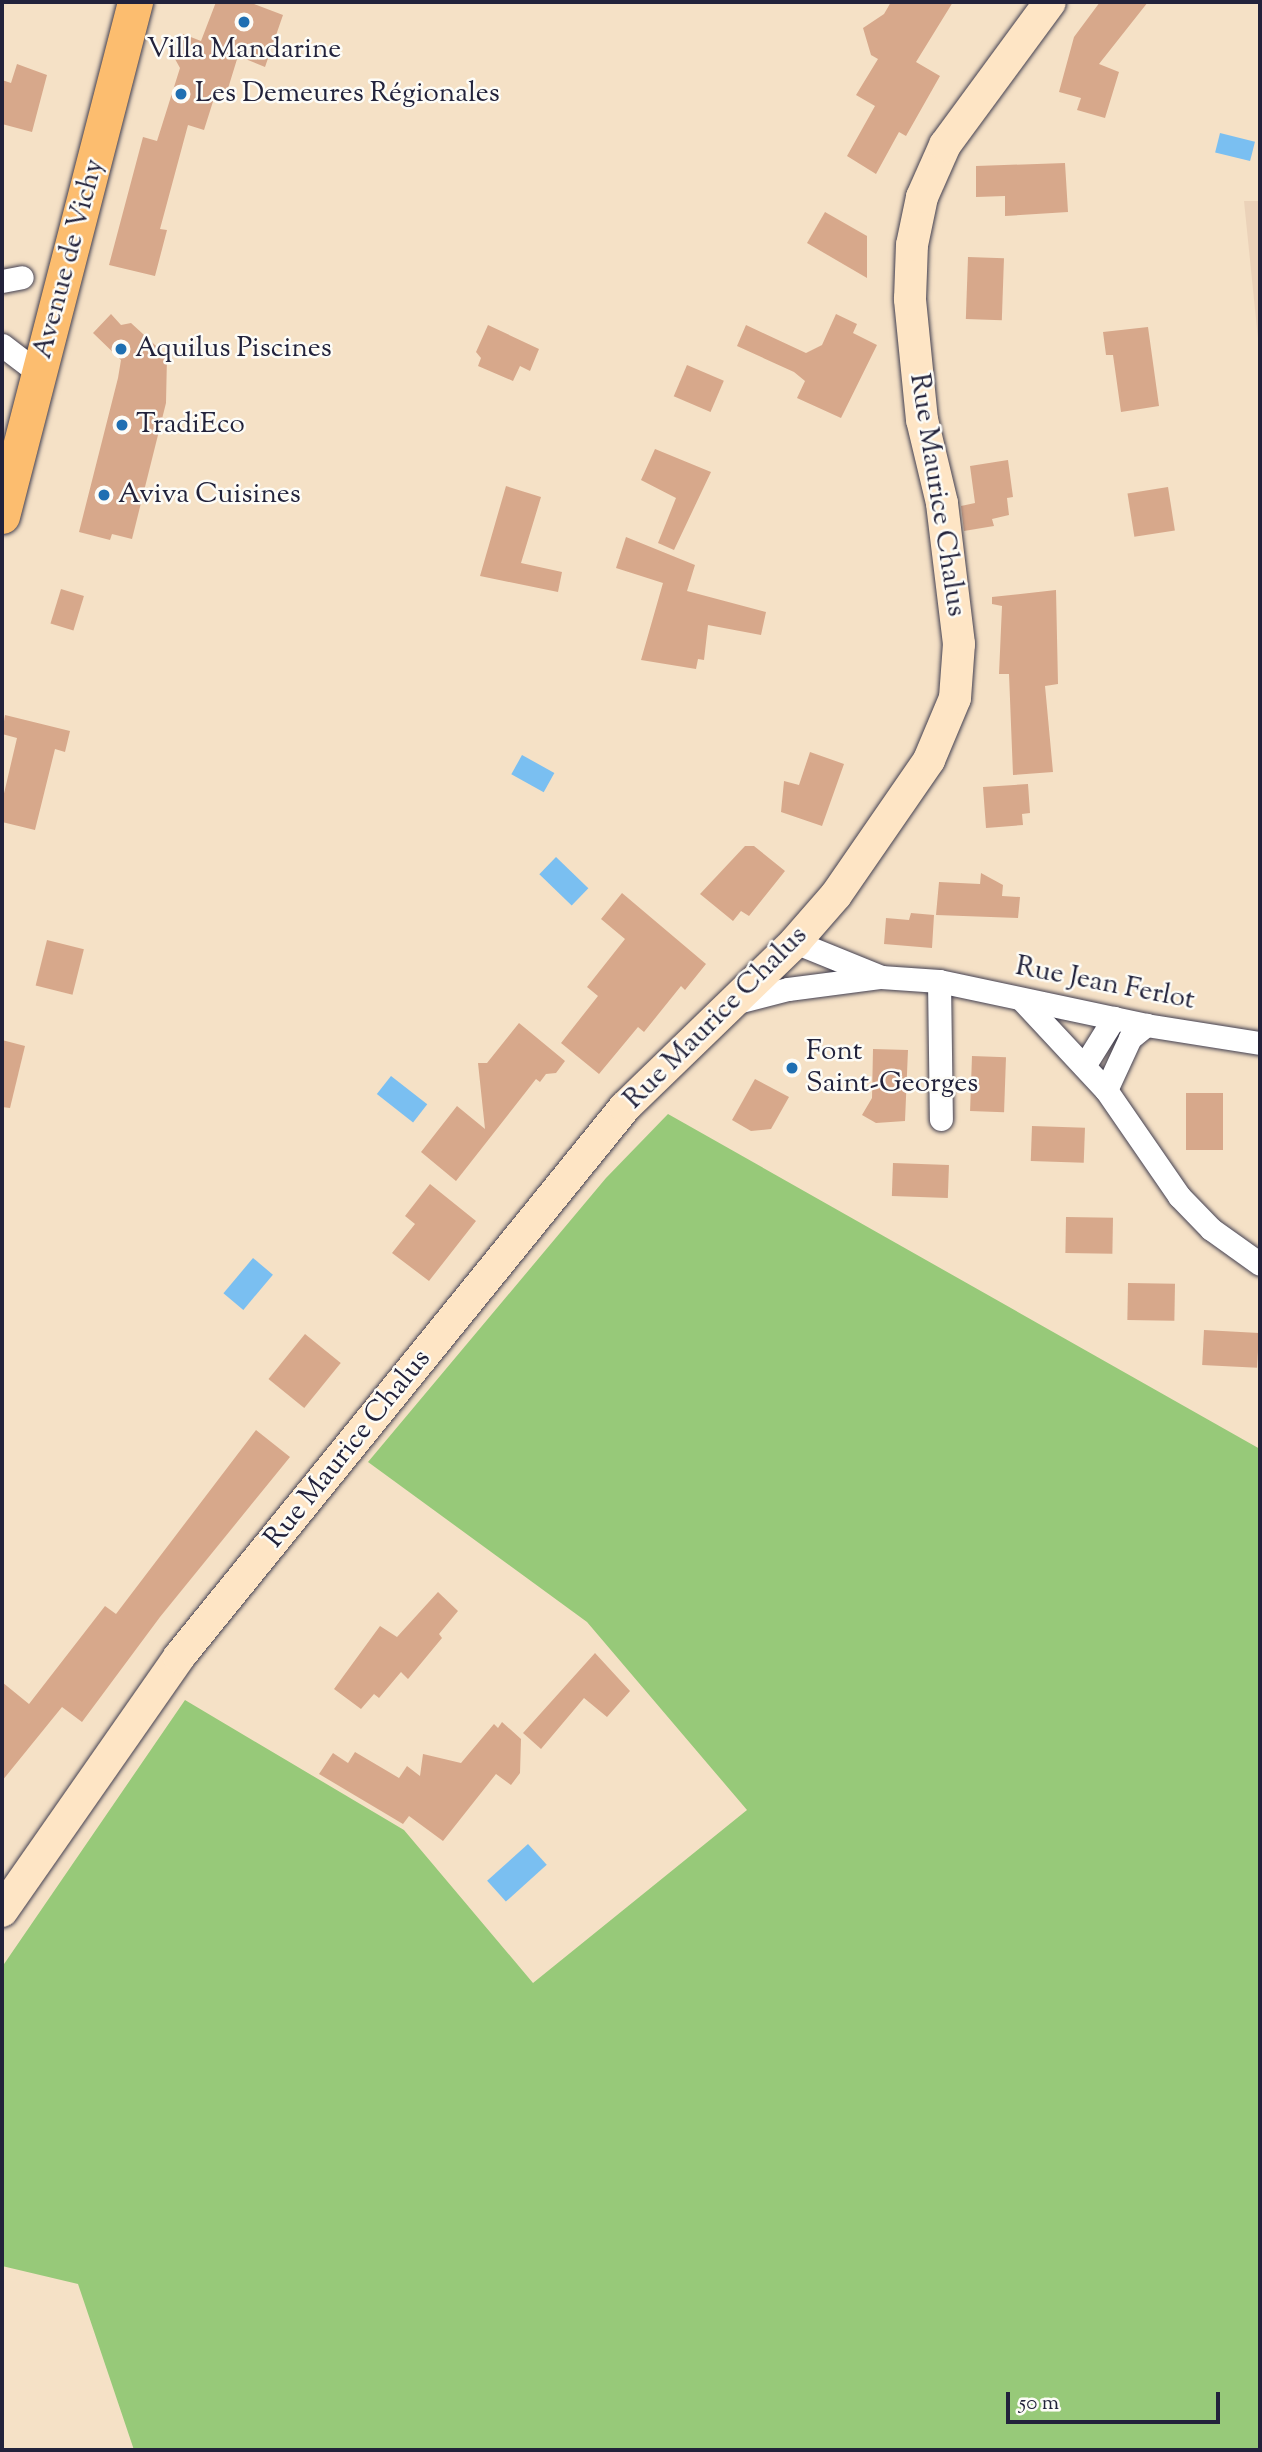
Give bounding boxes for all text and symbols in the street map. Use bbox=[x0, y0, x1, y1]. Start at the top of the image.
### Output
marker: Villa Mandarine bbox=[236, 14, 252, 30]
place label: Villa Mandarine bbox=[147, 33, 341, 67]
place label: Les Demeures Régionales bbox=[195, 77, 500, 111]
marker: Les Demeures Régionales bbox=[173, 86, 189, 102]
street label: Avenue de Vichy bbox=[26, 155, 112, 363]
place label: Aquilus Piscines bbox=[135, 332, 332, 366]
marker: Aquilus Piscines bbox=[113, 341, 129, 357]
street label: Rue Maurice Chalus bbox=[901, 371, 973, 619]
place label: TradiEco bbox=[136, 408, 245, 442]
marker: TradiEco bbox=[114, 417, 130, 433]
place label: Aviva Cuisines bbox=[118, 478, 301, 512]
marker: Aviva Cuisines bbox=[96, 487, 112, 503]
street label: Rue Maurice Chalus bbox=[617, 919, 815, 1117]
street label: Rue Jean Ferlot bbox=[1013, 950, 1197, 1018]
place label: Font Saint-Georges bbox=[806, 1035, 978, 1101]
marker: Font Saint-Georges bbox=[784, 1060, 800, 1076]
street label: Rue Maurice Chalus bbox=[258, 1343, 438, 1555]
scale bar bbox=[1010, 2378, 1224, 2422]
text: 50 m bbox=[1019, 2389, 1059, 2419]

